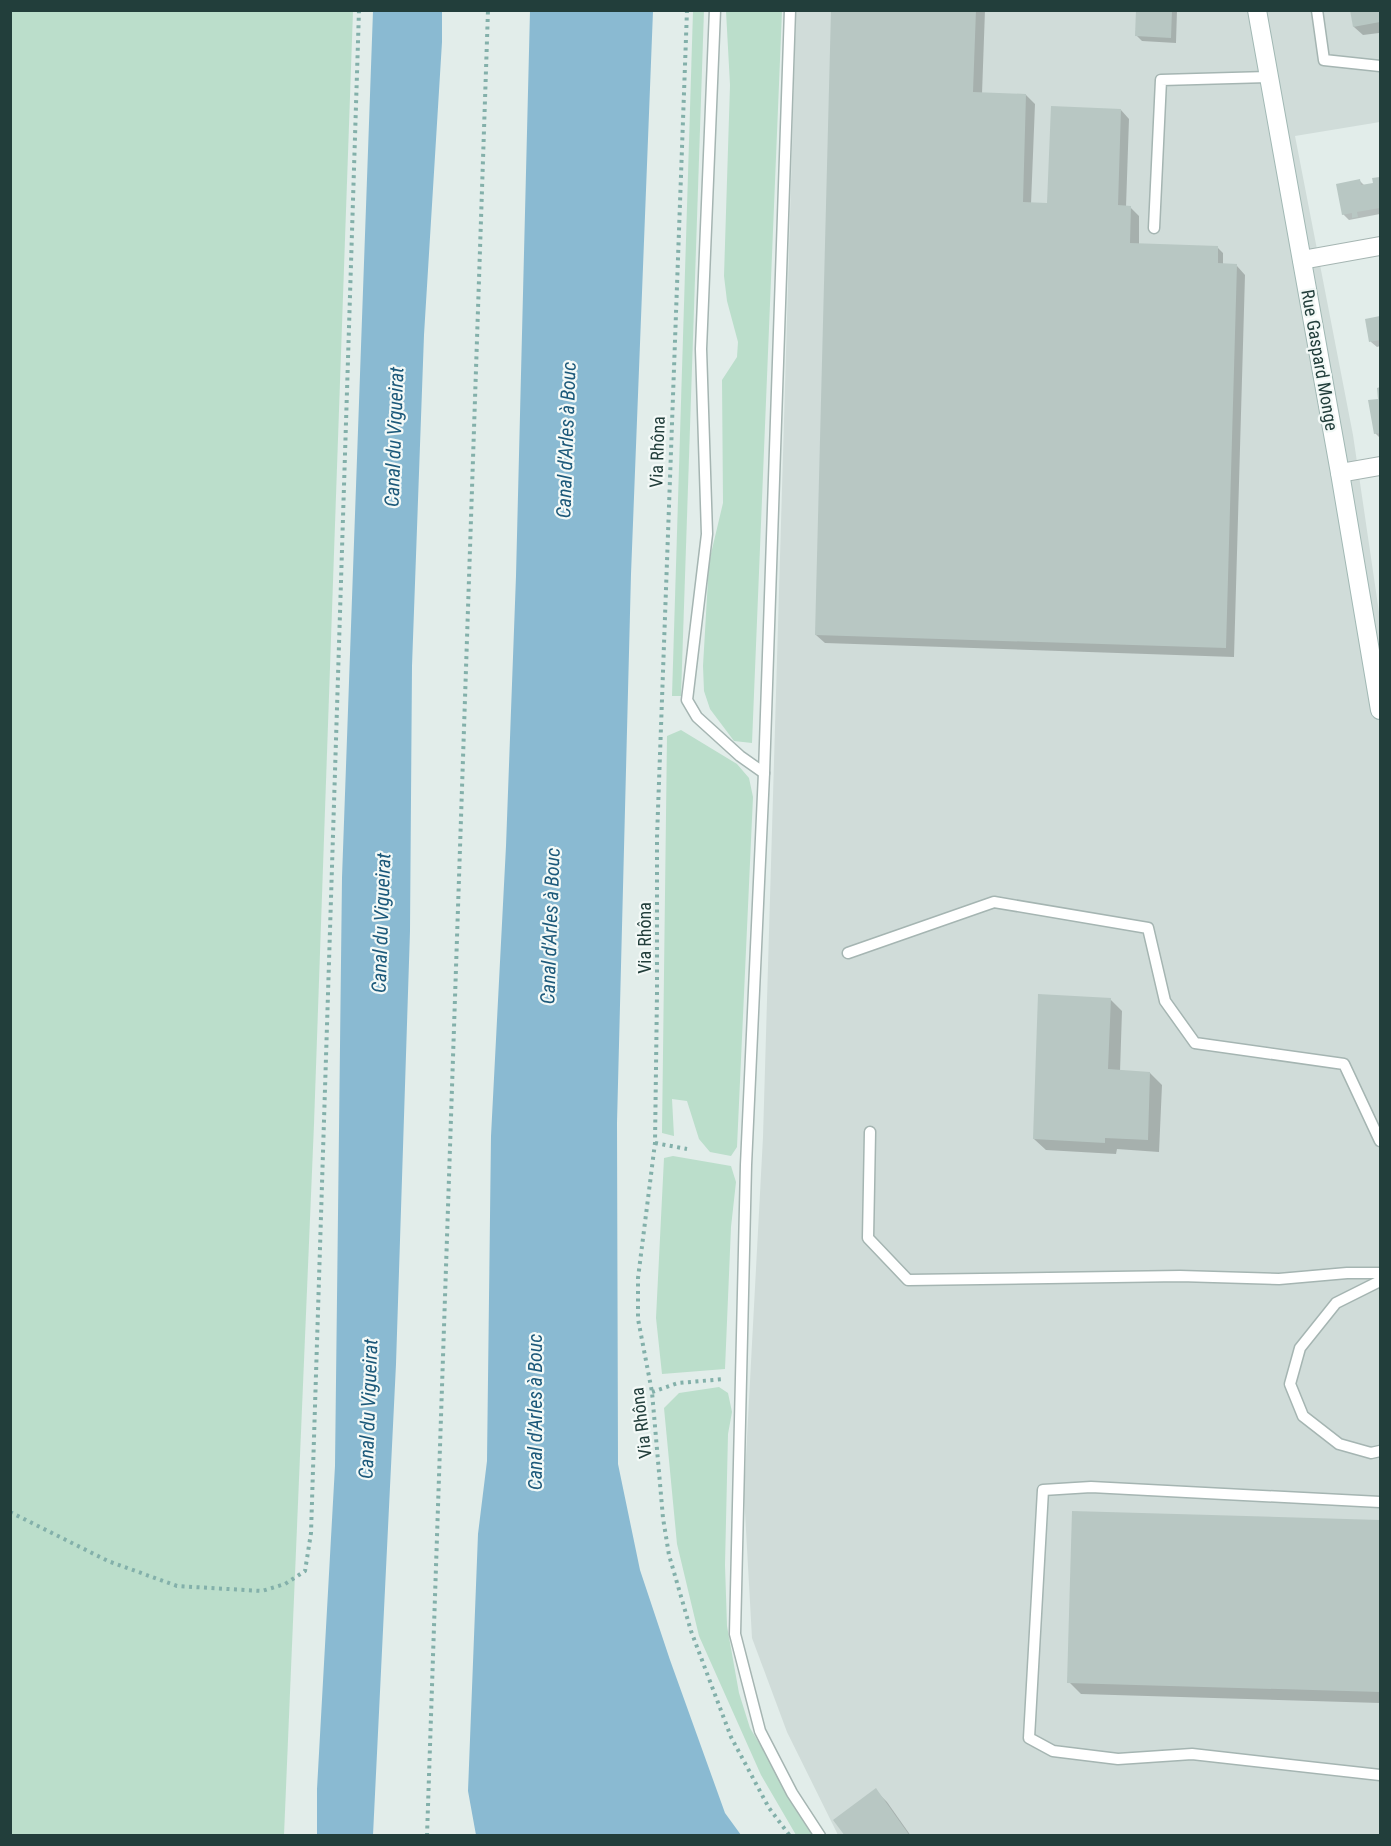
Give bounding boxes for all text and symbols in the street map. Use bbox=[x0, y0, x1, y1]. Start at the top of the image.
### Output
street label: Rue Gaspard Monge bbox=[1297, 288, 1343, 432]
water label: Canal d'Arles à Bouc bbox=[551, 361, 581, 519]
water label: Canal du Vigueirat bbox=[380, 366, 408, 507]
street label: Via Rhôna bbox=[645, 416, 669, 488]
water label: Canal d'Arles à Bouc bbox=[535, 847, 565, 1005]
water label: Canal du Vigueirat bbox=[367, 852, 395, 993]
street label: Via Rhôna bbox=[634, 902, 655, 974]
water label: Canal d'Arles à Bouc bbox=[523, 1334, 547, 1490]
water label: Canal du Vigueirat bbox=[354, 1338, 382, 1479]
street label: Via Rhôna bbox=[626, 1386, 656, 1460]

